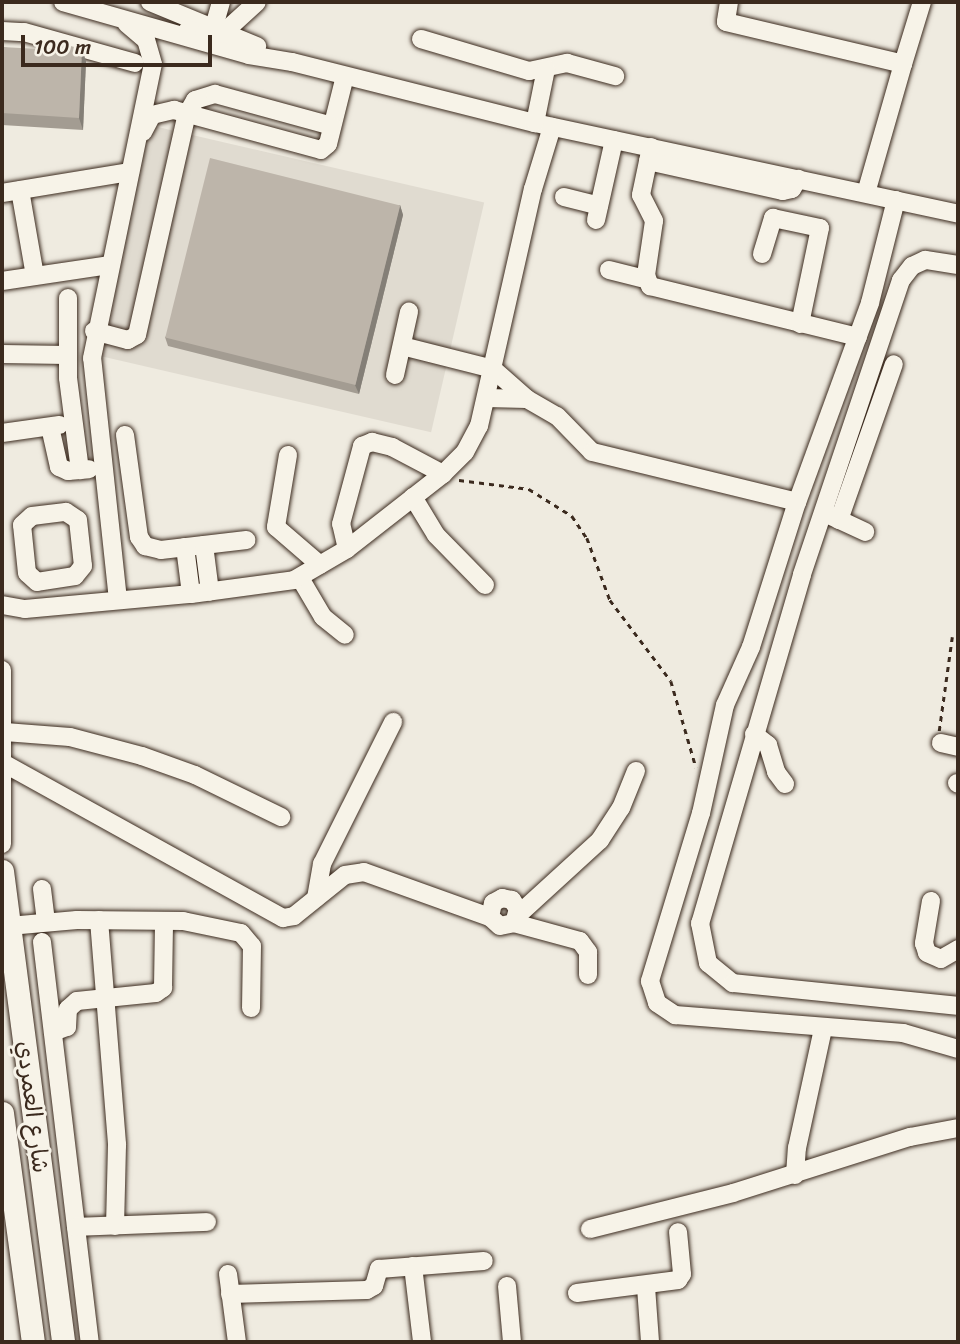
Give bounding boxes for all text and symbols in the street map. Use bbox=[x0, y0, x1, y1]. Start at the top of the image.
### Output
scale bar bbox=[24, 21, 215, 65]
text: 100 m bbox=[34, 28, 91, 66]
street label: شارع العمردي bbox=[10, 1040, 54, 1174]

